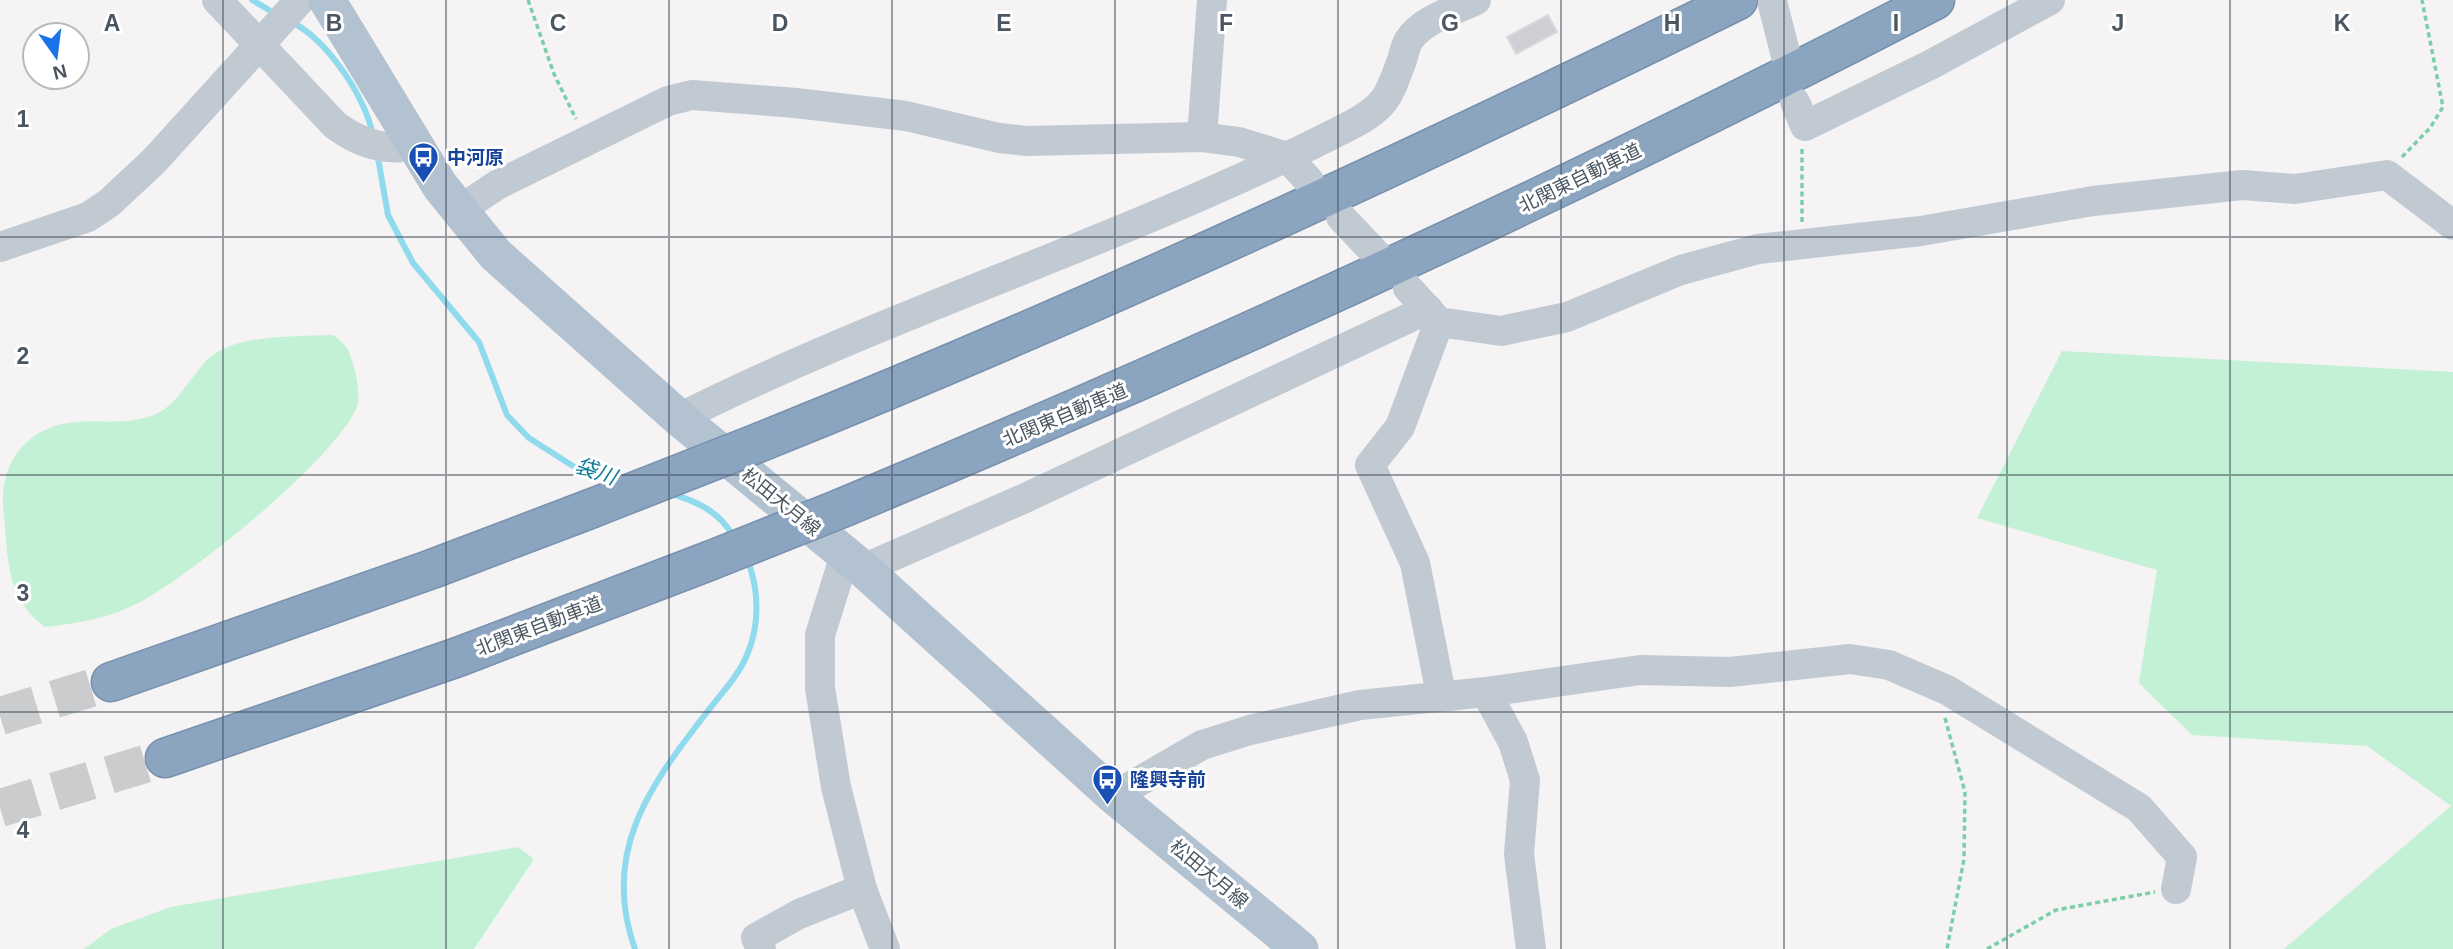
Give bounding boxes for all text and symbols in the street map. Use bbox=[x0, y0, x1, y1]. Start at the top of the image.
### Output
text: A bbox=[104, 10, 120, 36]
text: B bbox=[326, 10, 342, 36]
text: C bbox=[550, 10, 566, 36]
text: D bbox=[772, 10, 788, 36]
text: E bbox=[996, 10, 1012, 36]
text: F bbox=[1219, 10, 1233, 36]
text: G bbox=[1441, 10, 1459, 36]
text: H bbox=[1664, 10, 1680, 36]
text: I bbox=[1893, 10, 1899, 36]
text: J bbox=[2112, 10, 2124, 36]
text: K bbox=[2334, 10, 2351, 36]
north arrow bbox=[21, 21, 91, 91]
text: N bbox=[51, 60, 69, 84]
text: 1 bbox=[17, 106, 30, 132]
street label: 北関東自動車道 bbox=[1516, 139, 1644, 217]
bus stop icon: 中河原 bbox=[407, 140, 441, 184]
place label: 中河原 bbox=[447, 147, 504, 168]
text: 2 bbox=[17, 343, 29, 369]
street label: 北関東自動車道 bbox=[1000, 379, 1130, 451]
water label: 袋川 bbox=[572, 453, 621, 489]
street label: 松田大月線 bbox=[737, 464, 825, 540]
text: 3 bbox=[17, 580, 29, 606]
street label: 北関東自動車道 bbox=[473, 592, 605, 660]
bus stop icon: 隆興寺前 bbox=[1090, 762, 1124, 806]
place label: 隆興寺前 bbox=[1130, 769, 1206, 790]
text: 4 bbox=[17, 817, 30, 843]
street label: 松田大月線 bbox=[1166, 835, 1252, 913]

